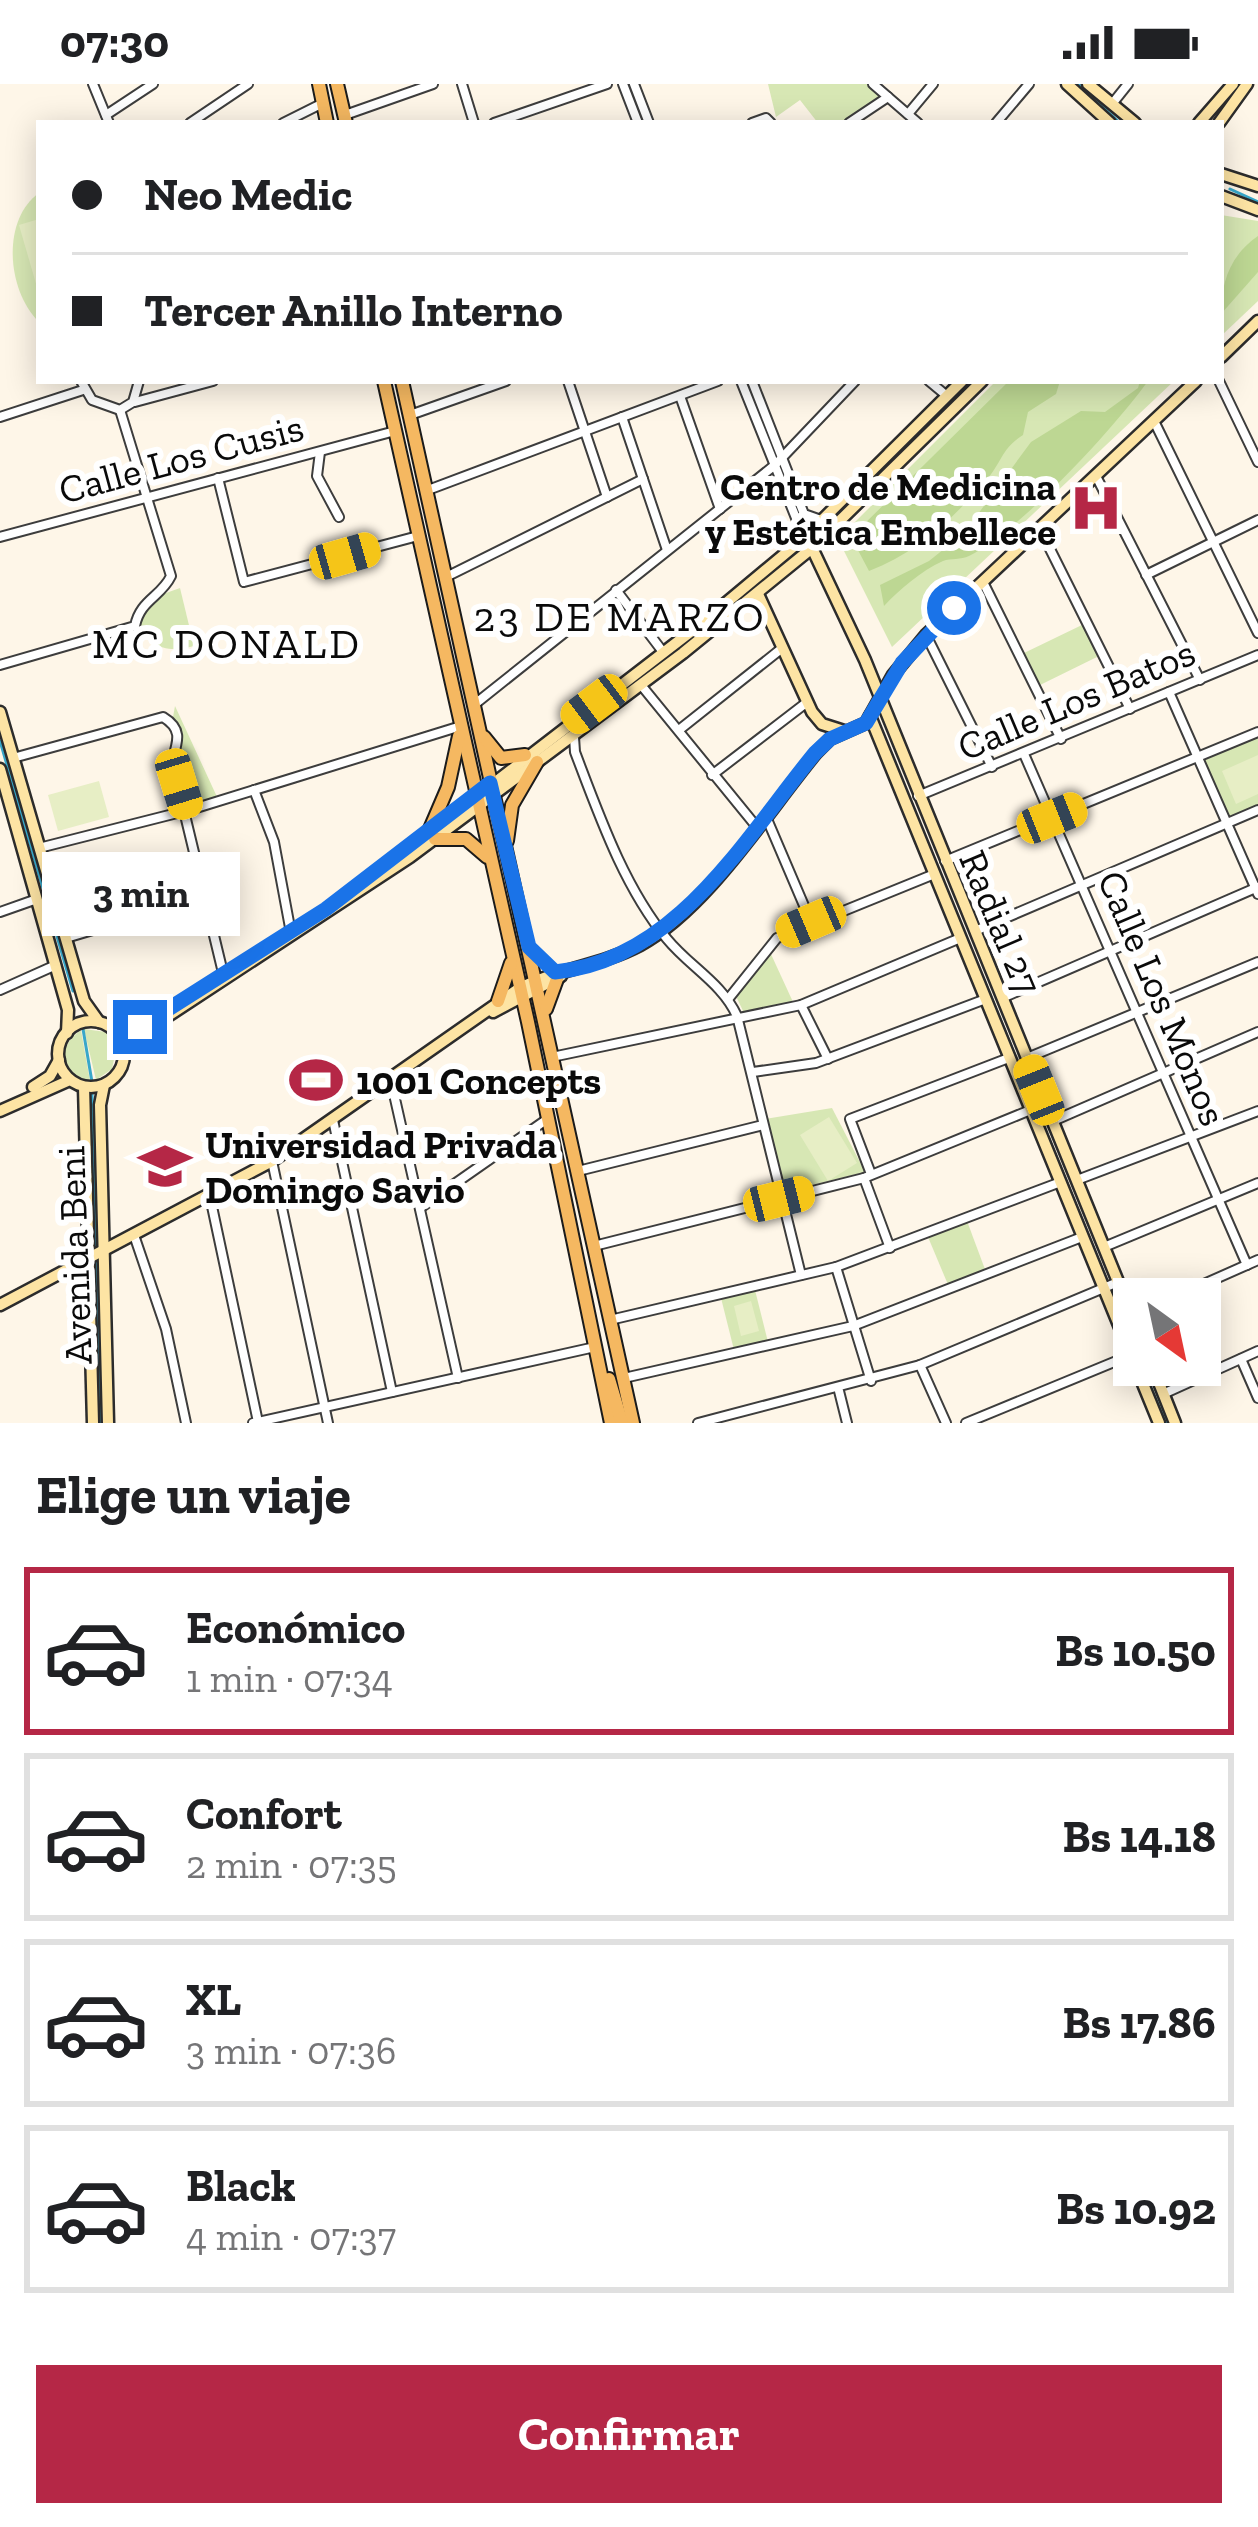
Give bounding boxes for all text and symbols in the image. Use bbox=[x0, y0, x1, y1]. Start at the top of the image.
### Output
text: 07:30 bbox=[60, 15, 169, 69]
text: Neo Medic bbox=[144, 168, 352, 222]
text: Tercer Anillo Interno bbox=[144, 284, 563, 338]
street label: Calle Los Cusis bbox=[54, 403, 309, 514]
place label: Centro de Medicina y Estética Embellece bbox=[705, 463, 1056, 555]
hospital icon: Centro de Medicina y Estética Embellece bbox=[1067, 479, 1125, 537]
car bbox=[305, 529, 385, 583]
route start bbox=[927, 581, 981, 635]
district label: 23 DE MARZO bbox=[474, 591, 766, 642]
district label: MC DONALD bbox=[92, 618, 362, 669]
street label: Calle Los Batos bbox=[951, 628, 1202, 771]
car bbox=[554, 668, 634, 740]
car bbox=[151, 744, 207, 824]
car bbox=[1012, 788, 1092, 848]
street label: Radial 27 bbox=[949, 843, 1052, 1001]
callout: 3 min bbox=[41, 853, 239, 937]
street label: Calle Los Monos bbox=[1088, 864, 1237, 1133]
text: 3 min bbox=[92, 870, 190, 917]
car bbox=[771, 891, 851, 953]
route end bbox=[113, 1000, 167, 1054]
car bbox=[1009, 1050, 1069, 1130]
sports icon: 1001 Concepts bbox=[287, 1051, 345, 1109]
place label: 1001 Concepts bbox=[356, 1057, 601, 1104]
place label: Universidad Privada Domingo Savio bbox=[205, 1121, 557, 1213]
school or university icon: Universidad Privada Domingo Savio bbox=[136, 1137, 194, 1195]
street label: Avenida Beni bbox=[47, 1145, 102, 1365]
car bbox=[740, 1173, 818, 1225]
north arrow bbox=[1113, 1278, 1221, 1386]
map controls bbox=[1113, 1278, 1221, 1386]
text: Elige un viaje bbox=[36, 1462, 351, 1527]
icon: car bbox=[42, 1597, 150, 1705]
text: Económico bbox=[186, 1601, 405, 1655]
text: Bs 10.50 bbox=[1055, 1624, 1216, 1678]
text: 1 min · 07:34 bbox=[186, 1655, 393, 1702]
icon: car bbox=[42, 1783, 150, 1891]
text: Confort bbox=[186, 1787, 342, 1841]
text: Bs 14.18 bbox=[1062, 1810, 1216, 1864]
text: 2 min · 07:35 bbox=[186, 1841, 397, 1888]
icon: car bbox=[42, 1969, 150, 2077]
text: XL bbox=[186, 1973, 241, 2027]
text: Bs 17.86 bbox=[1062, 1996, 1216, 2050]
text: 3 min · 07:36 bbox=[186, 2027, 396, 2074]
icon: car bbox=[42, 2155, 150, 2263]
text: Black bbox=[186, 2159, 296, 2213]
text: Bs 10.92 bbox=[1056, 2182, 1216, 2236]
text: 4 min · 07:37 bbox=[186, 2213, 396, 2260]
button: Confirmar bbox=[36, 2365, 1222, 2503]

